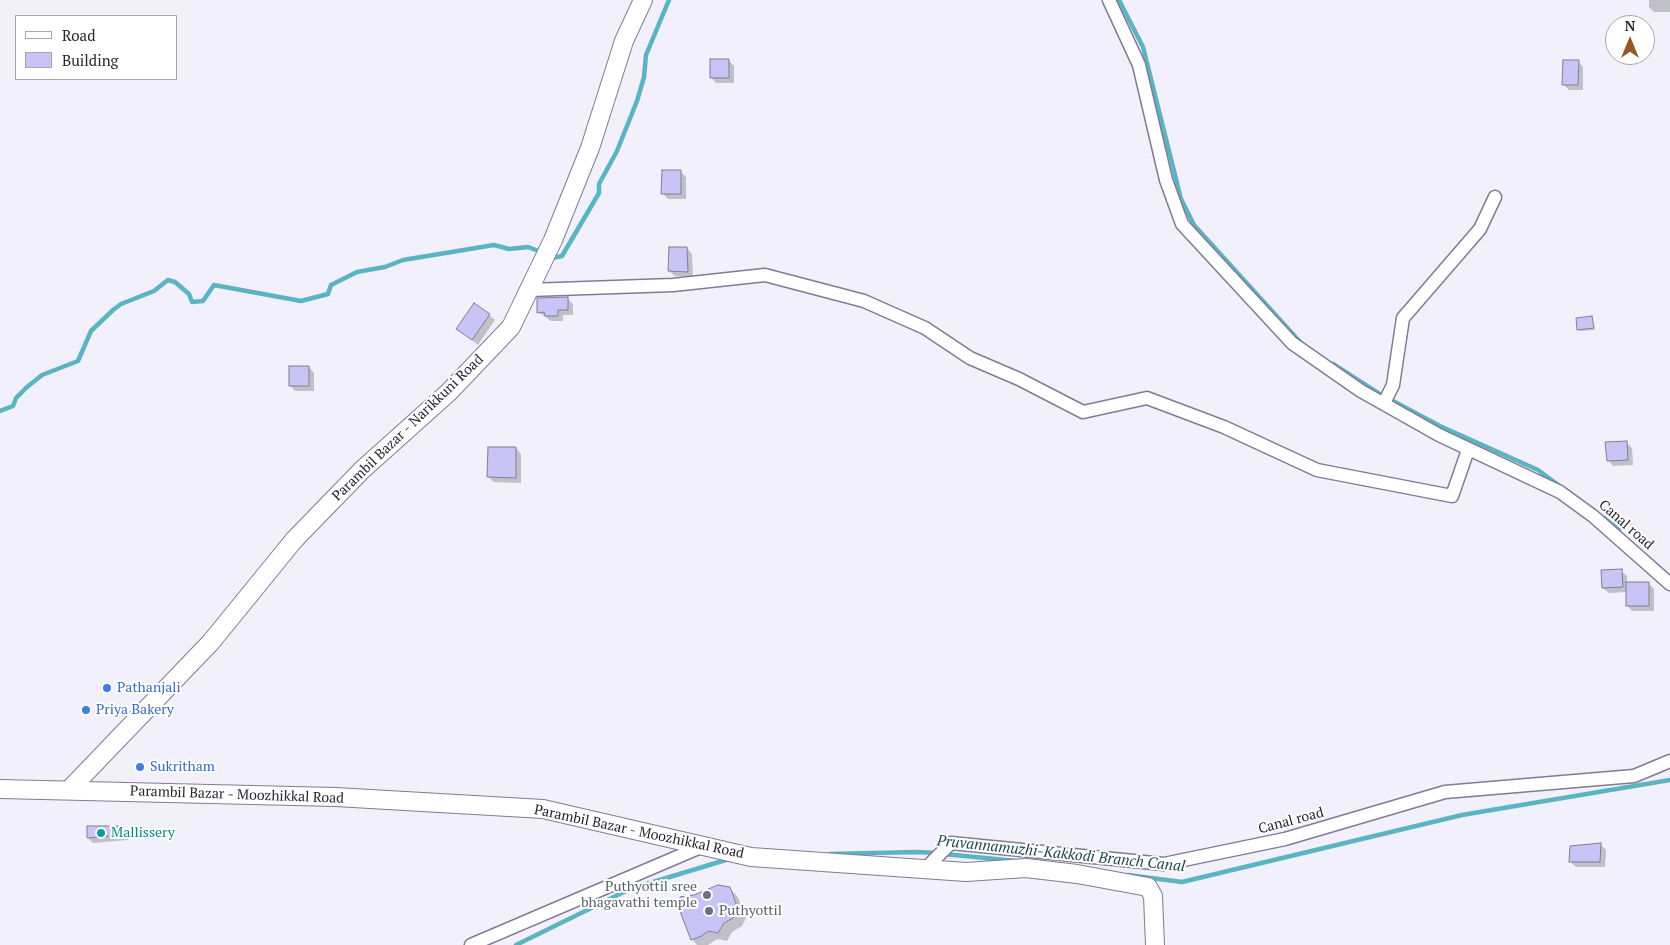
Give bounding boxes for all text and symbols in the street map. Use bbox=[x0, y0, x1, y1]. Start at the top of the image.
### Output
legend bbox=[15, 15, 178, 80]
north arrow bbox=[1605, 15, 1655, 65]
text: N bbox=[1625, 16, 1635, 35]
text: Road bbox=[62, 25, 95, 45]
text: Building bbox=[62, 50, 119, 70]
street label: Parambil Bazar - Narikkuni Road bbox=[329, 351, 487, 505]
street label: Canal road bbox=[1595, 497, 1657, 553]
place label: Pathanjali bbox=[117, 680, 181, 696]
marker: Pathanjali bbox=[101, 682, 113, 694]
place label: Priya Bakery bbox=[96, 702, 174, 718]
marker: Priya Bakery bbox=[80, 704, 92, 716]
place label: Sukritham bbox=[150, 759, 215, 775]
marker: Sukritham bbox=[134, 761, 146, 773]
street label: Parambil Bazar - Moozhikkal Road bbox=[130, 783, 344, 807]
street label: Parambil Bazar - Moozhikkal Road bbox=[533, 802, 745, 862]
street label: Canal road bbox=[1256, 804, 1326, 838]
place label: Mallissery bbox=[111, 825, 175, 841]
marker: Mallissery bbox=[95, 827, 107, 839]
water label: Pruvannamuzhi-Kakkodi Branch Canal bbox=[936, 832, 1186, 876]
place label: Puthyottil sree bhagavathi temple bbox=[581, 879, 697, 912]
marker: Puthyottil sree bhagavathi temple bbox=[701, 889, 713, 901]
place label: Puthyottil bbox=[719, 903, 782, 919]
marker: Puthyottil bbox=[703, 905, 715, 917]

